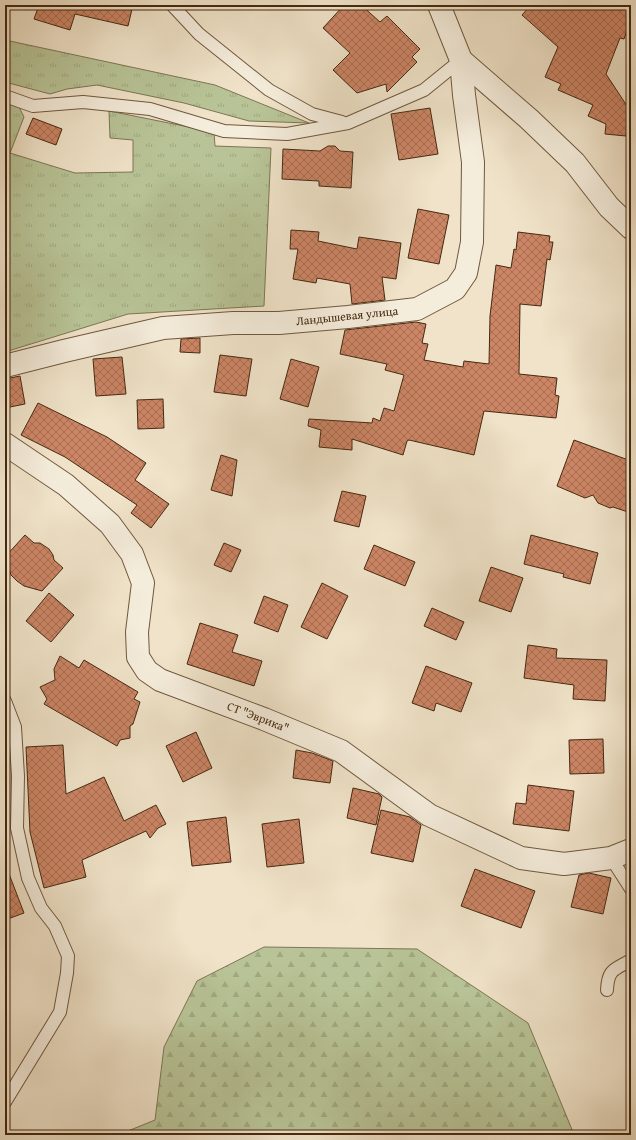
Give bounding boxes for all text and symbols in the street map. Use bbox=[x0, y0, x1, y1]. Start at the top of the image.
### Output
street label: Ландышевая улица bbox=[295, 302, 399, 329]
street label: СТ "Эврика" bbox=[225, 697, 291, 736]

